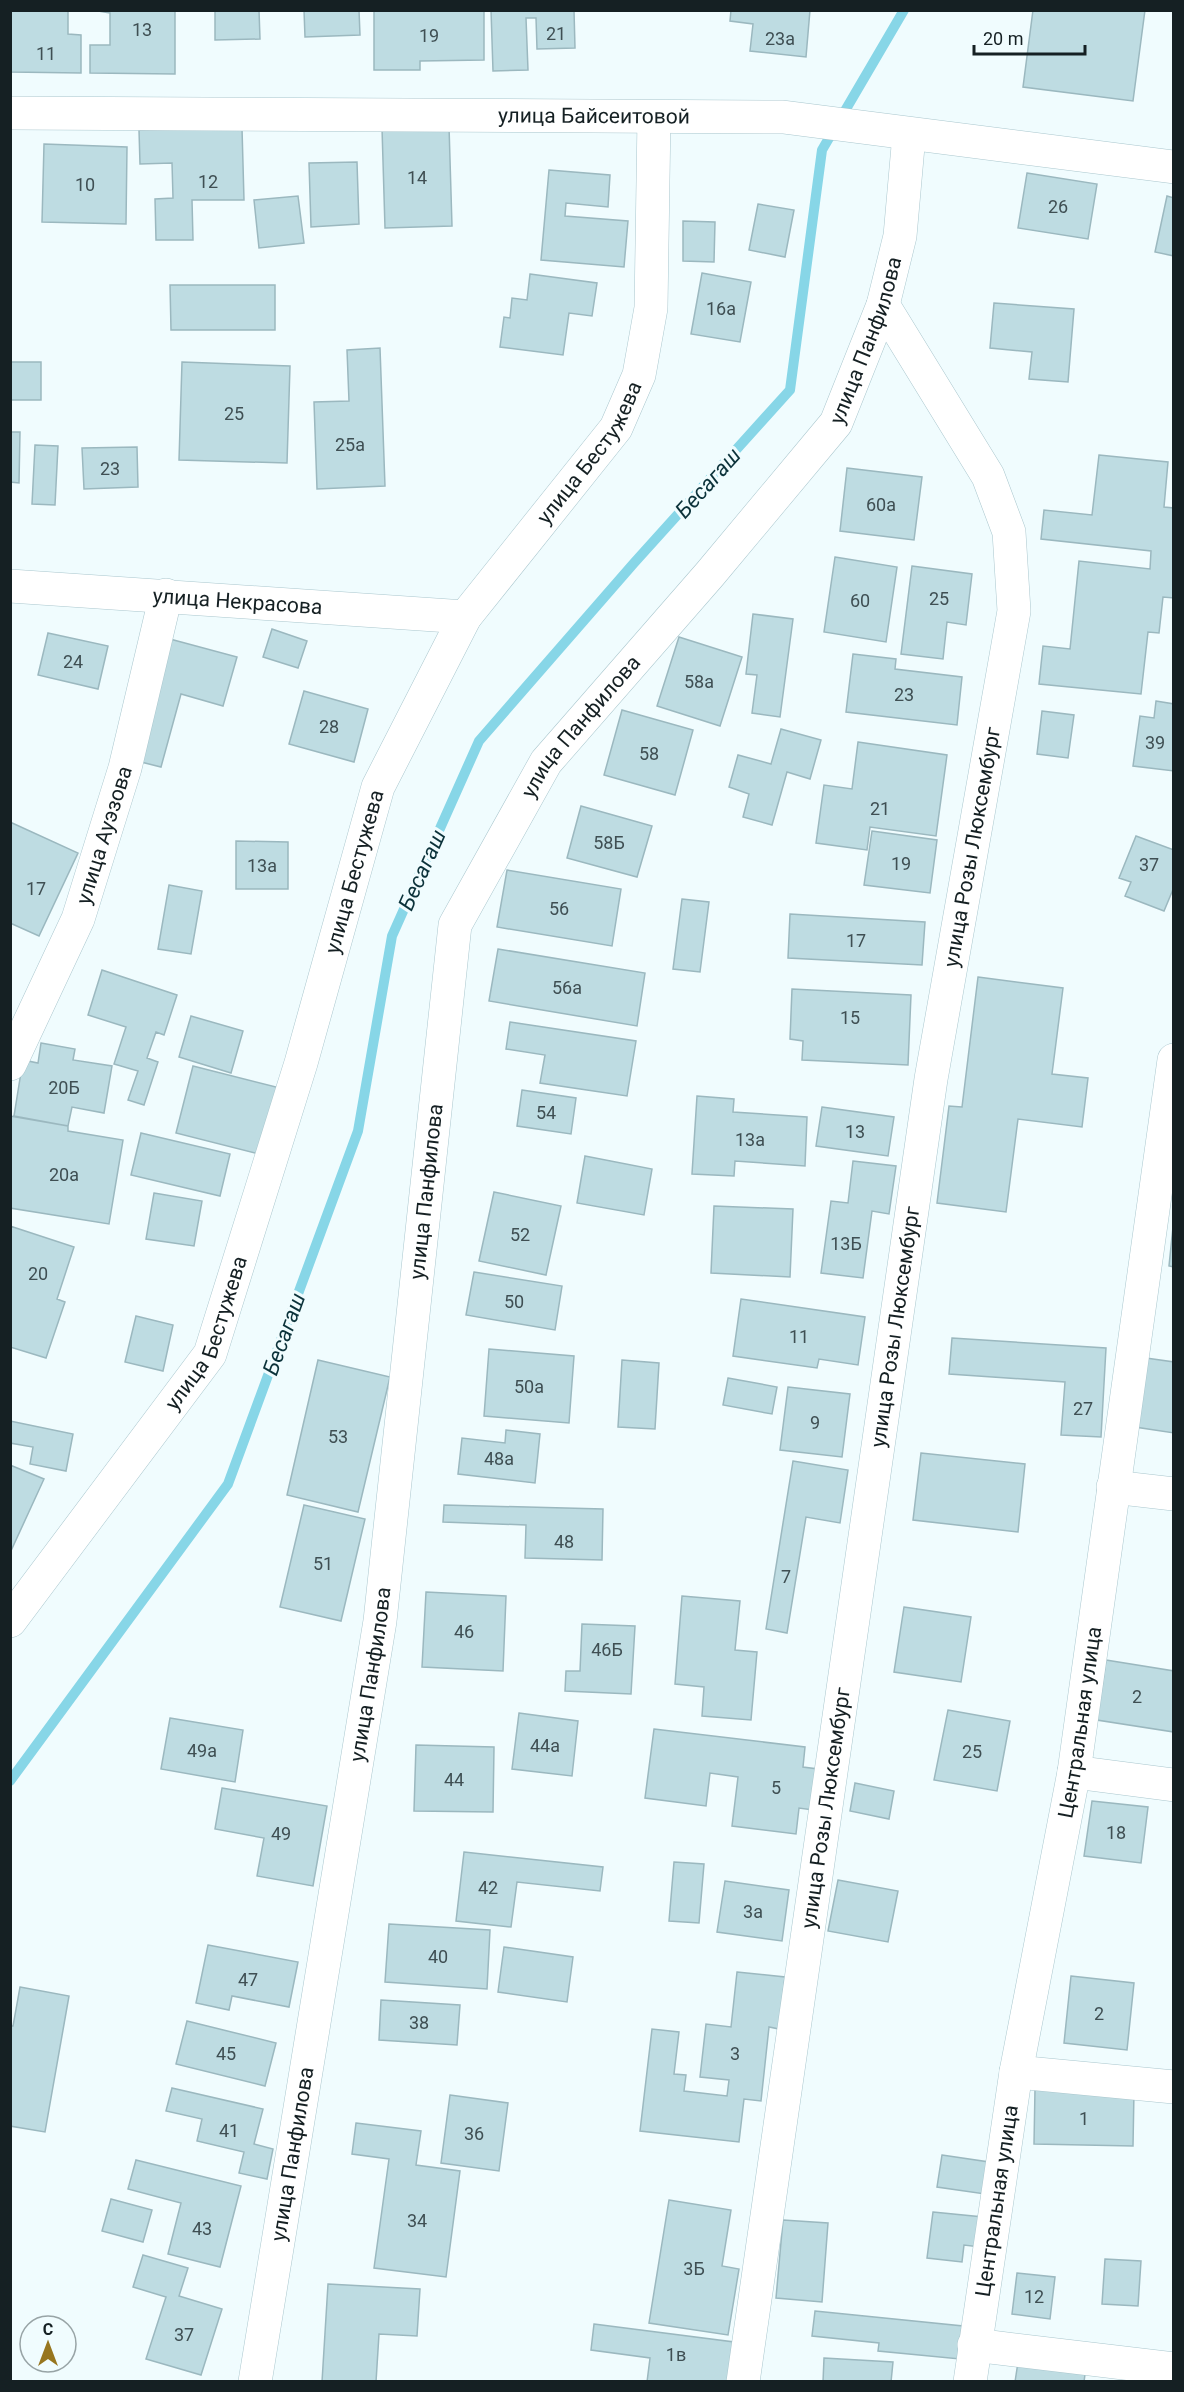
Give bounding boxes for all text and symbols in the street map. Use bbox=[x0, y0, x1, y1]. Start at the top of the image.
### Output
scale bar bbox=[974, 18, 1085, 56]
house number: 13 bbox=[132, 19, 152, 40]
house number: 21 bbox=[546, 23, 566, 44]
house number: 19 bbox=[419, 25, 439, 46]
house number: 23а bbox=[765, 28, 795, 49]
text: 20 m bbox=[983, 28, 1023, 49]
house number: 11 bbox=[36, 43, 56, 64]
street label: улица Байсеитовой bbox=[498, 104, 690, 129]
house number: 14 bbox=[407, 167, 427, 188]
house number: 12 bbox=[198, 171, 218, 192]
house number: 10 bbox=[75, 174, 95, 195]
house number: 26 bbox=[1048, 196, 1068, 217]
street label: улица Панфилова bbox=[825, 254, 906, 428]
house number: 16а bbox=[706, 298, 736, 319]
street label: улица Бестужева bbox=[532, 378, 647, 529]
house number: 25 bbox=[224, 403, 244, 424]
house number: 25а bbox=[335, 434, 365, 455]
water label: Бесагаш bbox=[670, 443, 746, 523]
house number: 23 bbox=[100, 458, 120, 479]
house number: 60а bbox=[866, 494, 896, 515]
street label: улица Некрасова bbox=[152, 584, 323, 619]
house number: 25 bbox=[929, 588, 949, 609]
house number: 60 bbox=[850, 590, 870, 611]
house number: 24 bbox=[63, 651, 83, 672]
street label: улица Панфилова bbox=[516, 651, 645, 802]
house number: 58а bbox=[684, 671, 714, 692]
house number: 23 bbox=[894, 684, 914, 705]
house number: 28 bbox=[319, 716, 339, 737]
street label: улица Розы Люксембург bbox=[939, 725, 1005, 969]
house number: 39 bbox=[1145, 732, 1165, 753]
house number: 58 bbox=[639, 743, 659, 764]
street label: улица Ауэзова bbox=[71, 763, 137, 907]
street label: улица Бестужева bbox=[320, 787, 389, 956]
house number: 21 bbox=[870, 798, 890, 819]
water label: Бесагаш bbox=[393, 826, 451, 914]
house number: 58Б bbox=[593, 832, 625, 853]
house number: 19 bbox=[891, 853, 911, 874]
house number: 37 bbox=[1139, 854, 1159, 875]
house number: 13а bbox=[247, 855, 277, 876]
house number: 17 bbox=[26, 878, 46, 899]
house number: 56 bbox=[549, 898, 569, 919]
house number: 17 bbox=[846, 930, 866, 951]
house number: 56а bbox=[552, 977, 582, 998]
house number: 15 bbox=[840, 1007, 860, 1028]
house number: 20Б bbox=[48, 1077, 80, 1098]
house number: 54 bbox=[536, 1102, 556, 1123]
street label: улица Панфилова bbox=[405, 1103, 448, 1281]
house number: 13 bbox=[845, 1121, 865, 1142]
house number: 13а bbox=[735, 1129, 765, 1150]
house number: 20а bbox=[49, 1164, 79, 1185]
street label: улица Розы Люксембург bbox=[866, 1205, 925, 1449]
house number: 52 bbox=[510, 1224, 530, 1245]
house number: 13Б bbox=[830, 1233, 862, 1254]
street label: улица Бестужева bbox=[160, 1253, 252, 1415]
house number: 20 bbox=[28, 1263, 48, 1284]
water label: Бесагаш bbox=[258, 1290, 310, 1378]
house number: 50 bbox=[504, 1291, 524, 1312]
house number: 11 bbox=[789, 1326, 809, 1347]
house number: 50а bbox=[514, 1376, 544, 1397]
house number: 27 bbox=[1073, 1398, 1093, 1419]
house number: 9 bbox=[810, 1412, 820, 1433]
house number: 53 bbox=[328, 1426, 348, 1447]
house number: 48а bbox=[484, 1448, 514, 1469]
house number: 48 bbox=[554, 1531, 574, 1552]
house number: 51 bbox=[313, 1553, 333, 1574]
house number: 7 bbox=[781, 1566, 791, 1587]
street label: улица Панфилова bbox=[345, 1586, 396, 1763]
house number: 46 bbox=[454, 1621, 474, 1642]
street label: Центральная улица bbox=[1053, 1625, 1106, 1820]
house number: 46Б bbox=[591, 1639, 623, 1660]
street label: улица Розы Люксембург bbox=[797, 1686, 855, 1930]
house number: 2 bbox=[1132, 1686, 1142, 1707]
house number: 44а bbox=[530, 1735, 560, 1756]
house number: 49а bbox=[187, 1740, 217, 1761]
house number: 25 bbox=[962, 1741, 982, 1762]
house number: 44 bbox=[444, 1769, 464, 1790]
house number: 5 bbox=[771, 1777, 781, 1798]
house number: 18 bbox=[1106, 1822, 1126, 1843]
house number: 49 bbox=[271, 1823, 291, 1844]
house number: 42 bbox=[478, 1877, 498, 1898]
house number: 3а bbox=[743, 1901, 763, 1922]
house number: 40 bbox=[428, 1946, 448, 1967]
house number: 47 bbox=[238, 1969, 258, 1990]
house number: 2 bbox=[1094, 2003, 1104, 2024]
house number: 38 bbox=[409, 2012, 429, 2033]
house number: 45 bbox=[216, 2043, 236, 2064]
house number: 3 bbox=[730, 2043, 740, 2064]
street label: улица Панфилова bbox=[266, 2065, 319, 2243]
street label: Центральная улица bbox=[971, 2104, 1023, 2298]
house number: 1 bbox=[1079, 2108, 1089, 2129]
house number: 41 bbox=[219, 2120, 239, 2141]
house number: 36 bbox=[464, 2123, 484, 2144]
house number: 34 bbox=[407, 2210, 427, 2231]
house number: 43 bbox=[192, 2218, 212, 2239]
house number: 3Б bbox=[683, 2258, 705, 2279]
house number: 12 bbox=[1024, 2286, 1044, 2307]
north arrow bbox=[18, 2314, 78, 2374]
text: С bbox=[43, 2320, 53, 2339]
house number: 37 bbox=[174, 2324, 194, 2345]
house number: 1в bbox=[666, 2344, 686, 2365]

